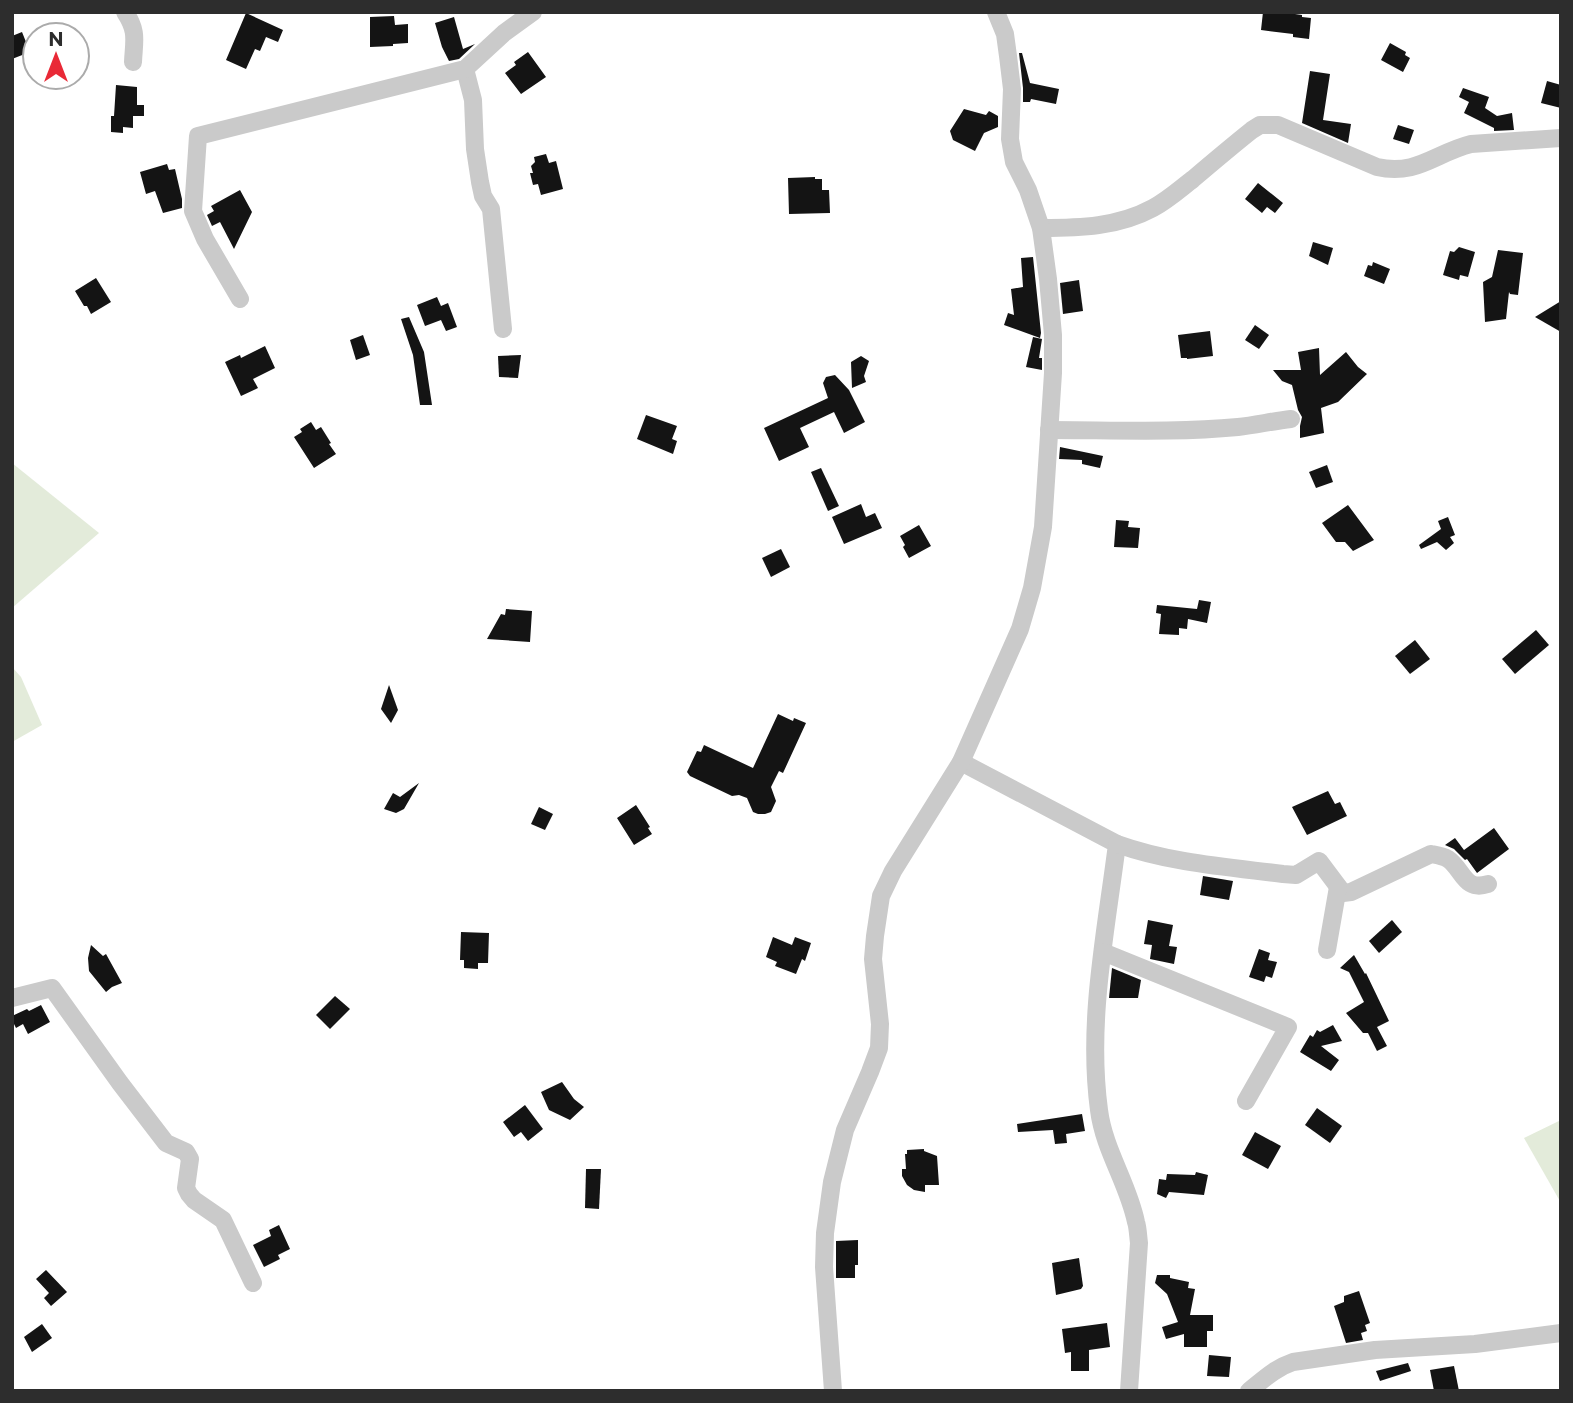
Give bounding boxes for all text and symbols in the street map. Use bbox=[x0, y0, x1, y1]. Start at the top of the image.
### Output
north arrow bbox=[21, 21, 91, 91]
text: N bbox=[48, 28, 64, 51]

